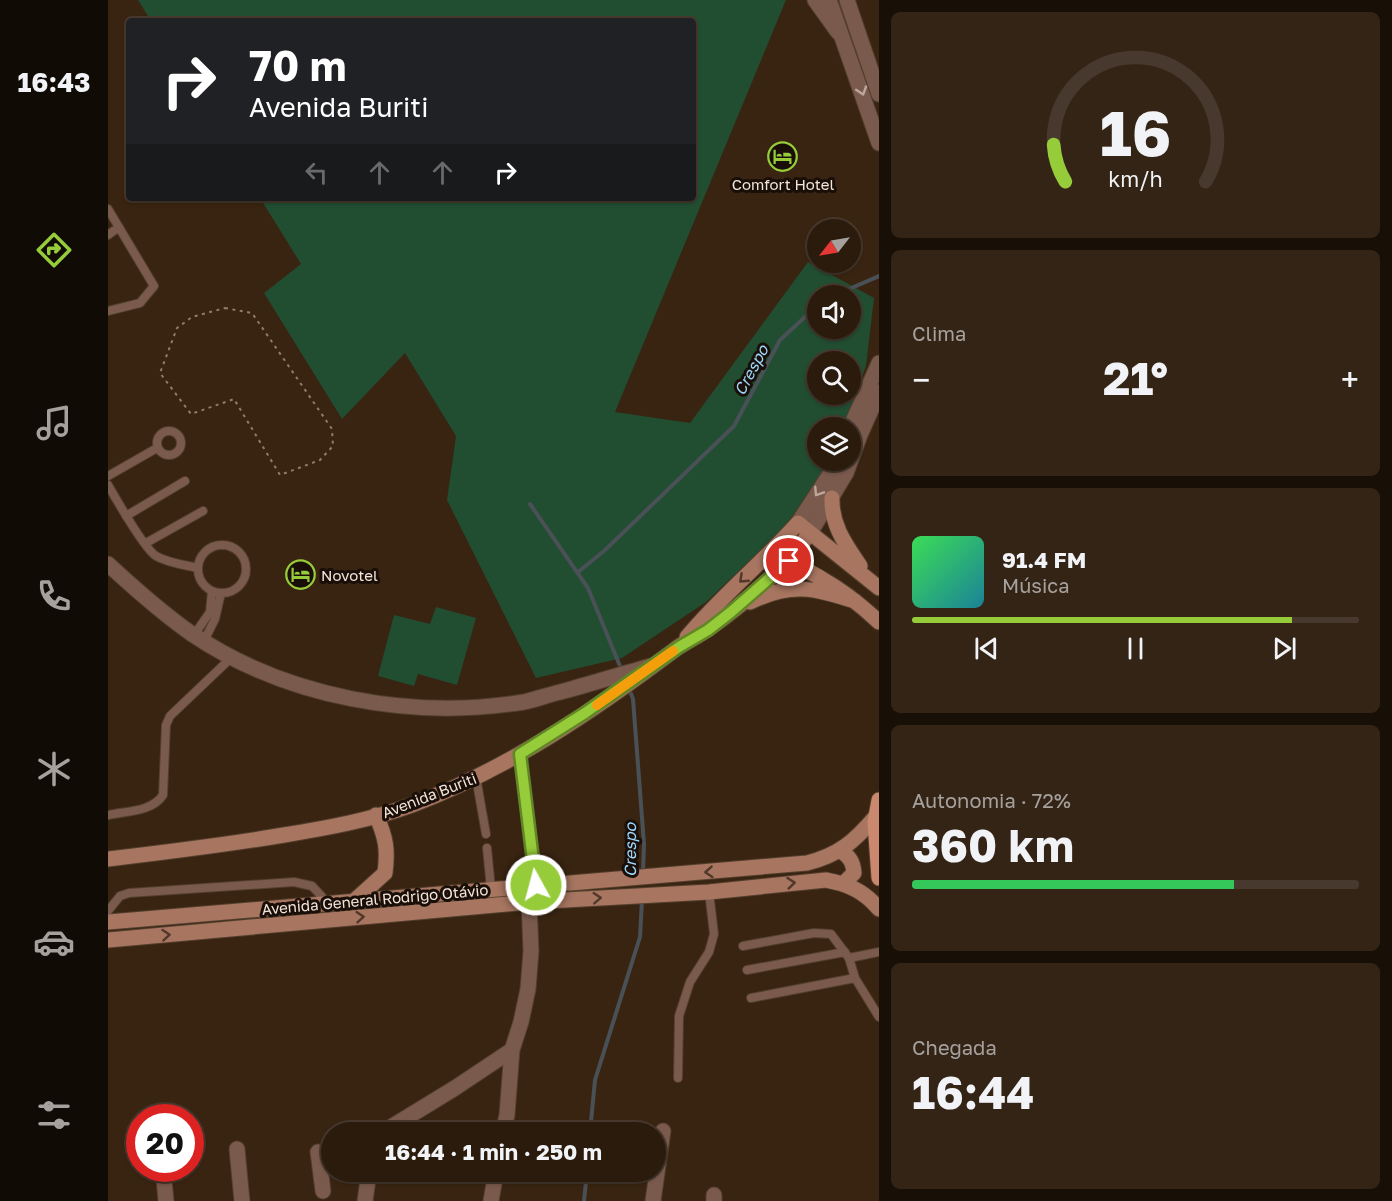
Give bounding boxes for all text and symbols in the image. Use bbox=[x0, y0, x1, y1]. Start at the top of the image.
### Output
text: 70 m bbox=[249, 40, 346, 90]
icon: right bbox=[150, 42, 228, 120]
text: 16:43 bbox=[17, 66, 91, 98]
one-way arrow bbox=[855, 85, 867, 96]
text: Avenida Buriti bbox=[249, 91, 428, 123]
text: 16 bbox=[1100, 95, 1171, 170]
hotel icon: Comfort Hotel bbox=[767, 141, 799, 173]
icon: left bbox=[300, 156, 333, 189]
icon: ahead bbox=[363, 156, 396, 189]
icon: ahead bbox=[426, 156, 459, 189]
icon: right bbox=[489, 156, 522, 189]
text: km/h bbox=[1108, 166, 1163, 192]
place label: Comfort Hotel bbox=[732, 175, 834, 193]
north arrow bbox=[807, 219, 861, 273]
map controls bbox=[807, 219, 861, 471]
icon: directions bbox=[33, 229, 75, 271]
button: sound bbox=[807, 285, 861, 339]
text: Clima bbox=[912, 321, 966, 345]
water label: Crespo bbox=[729, 340, 773, 399]
button: search bbox=[807, 351, 861, 405]
text: 21° bbox=[1103, 351, 1168, 405]
text: − bbox=[912, 360, 930, 399]
text: + bbox=[1341, 360, 1359, 399]
icon: music bbox=[33, 402, 75, 444]
button: layers bbox=[807, 417, 861, 471]
one-way arrow bbox=[814, 486, 826, 496]
pin bbox=[763, 535, 814, 586]
icon: arrive bbox=[772, 544, 805, 577]
text: 91.4 FM bbox=[1002, 546, 1086, 573]
hotel icon: Novotel bbox=[284, 559, 316, 591]
place label: Novotel bbox=[321, 566, 378, 584]
one-way arrow bbox=[739, 572, 749, 583]
text: Música bbox=[1002, 573, 1069, 597]
icon: phone bbox=[33, 575, 75, 617]
icon: previous bbox=[970, 632, 1003, 665]
icon: pause bbox=[1119, 632, 1152, 665]
icon: next bbox=[1268, 632, 1301, 665]
icon: climate bbox=[33, 748, 75, 790]
street label: Avenida Buriti bbox=[379, 769, 479, 821]
text: Autonomia · 72% bbox=[912, 788, 1071, 812]
text: 360 km bbox=[912, 818, 1074, 872]
water label: Crespo bbox=[620, 822, 640, 877]
position arrow bbox=[504, 853, 568, 917]
one-way arrow bbox=[704, 865, 713, 878]
one-way arrow bbox=[787, 877, 796, 890]
street label: Avenida General Rodrigo Otávio bbox=[261, 880, 489, 918]
one-way arrow bbox=[592, 892, 601, 905]
one-way arrow bbox=[356, 911, 365, 924]
icon: car bbox=[33, 921, 75, 963]
one-way arrow bbox=[162, 929, 171, 942]
text: Chegada bbox=[912, 1035, 997, 1059]
text: 16:44 bbox=[912, 1065, 1034, 1119]
icon: filters bbox=[33, 1094, 75, 1136]
speed limit sign: 20 bbox=[126, 1104, 204, 1182]
text: 16:44 · 1 min · 250 m bbox=[385, 1138, 602, 1165]

